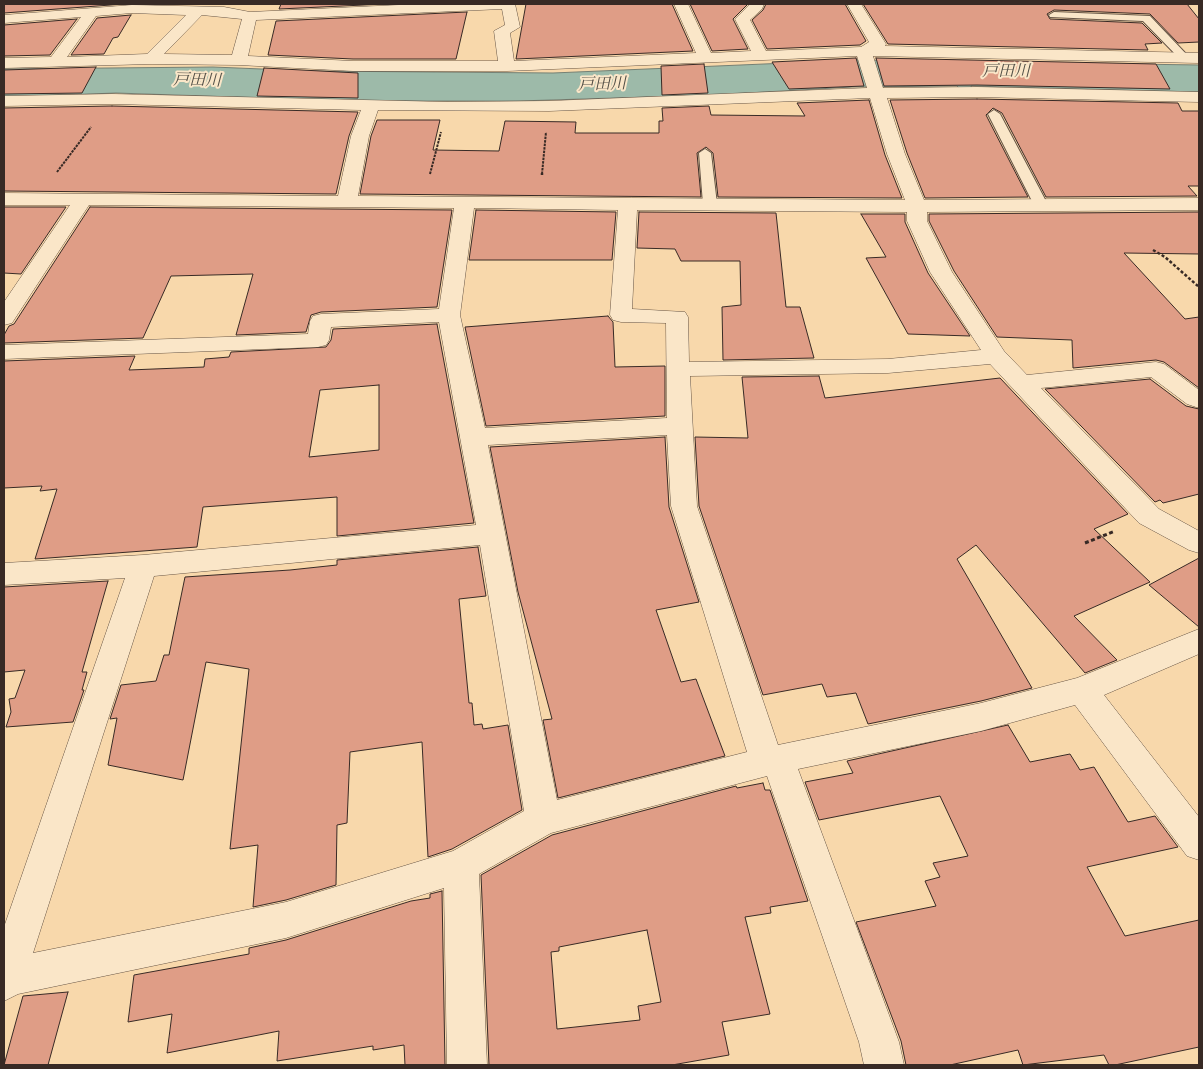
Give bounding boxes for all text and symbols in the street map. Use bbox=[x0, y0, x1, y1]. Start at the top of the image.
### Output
water label: 戸田川 bbox=[982, 62, 1030, 82]
water label: 戸田川 bbox=[173, 71, 221, 91]
water label: 戸田川 bbox=[578, 75, 626, 95]

